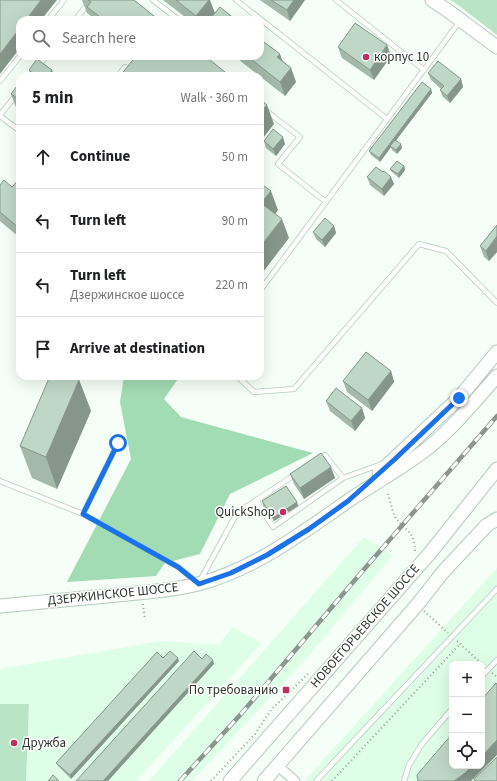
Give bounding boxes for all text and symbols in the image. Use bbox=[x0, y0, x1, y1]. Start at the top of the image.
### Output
search box bbox=[16, 16, 264, 60]
icon: search bbox=[30, 27, 52, 49]
text: Search here bbox=[62, 28, 136, 49]
place label: корпус 10 bbox=[374, 48, 429, 66]
marker: корпус 10 bbox=[361, 52, 371, 62]
text: 5 min bbox=[32, 86, 73, 110]
text: Walk · 360 m bbox=[180, 89, 248, 107]
icon: ahead bbox=[32, 146, 54, 168]
text: Continue bbox=[70, 146, 130, 167]
text: 50 m bbox=[222, 148, 248, 166]
icon: left bbox=[32, 210, 54, 232]
text: Turn left bbox=[70, 210, 126, 231]
text: 90 m bbox=[222, 212, 248, 230]
text: Turn left bbox=[70, 265, 126, 286]
icon: left bbox=[32, 274, 54, 296]
text: 220 m bbox=[215, 276, 248, 294]
text: Дзержинское шоссе bbox=[70, 286, 184, 304]
icon: arrive bbox=[32, 338, 54, 360]
text: Arrive at destination bbox=[70, 338, 205, 359]
route end bbox=[450, 389, 468, 407]
route start bbox=[109, 434, 127, 452]
place label: QuickShop bbox=[215, 503, 275, 521]
marker: QuickShop bbox=[278, 507, 288, 517]
street label: НОВОЕГОРЬЕВСКОЕ ШОССЕ bbox=[306, 560, 424, 692]
street label: ДЗЕРЖИНСКОЕ ШОССЕ bbox=[47, 578, 180, 610]
map controls bbox=[449, 661, 485, 769]
button: + bbox=[449, 661, 485, 697]
place label: По требованию bbox=[189, 681, 278, 699]
marker: По требованию bbox=[281, 685, 291, 695]
button: − bbox=[449, 697, 485, 733]
button: locate bbox=[449, 733, 485, 769]
place label: Дружба bbox=[22, 734, 66, 752]
marker: Дружба bbox=[9, 738, 19, 748]

